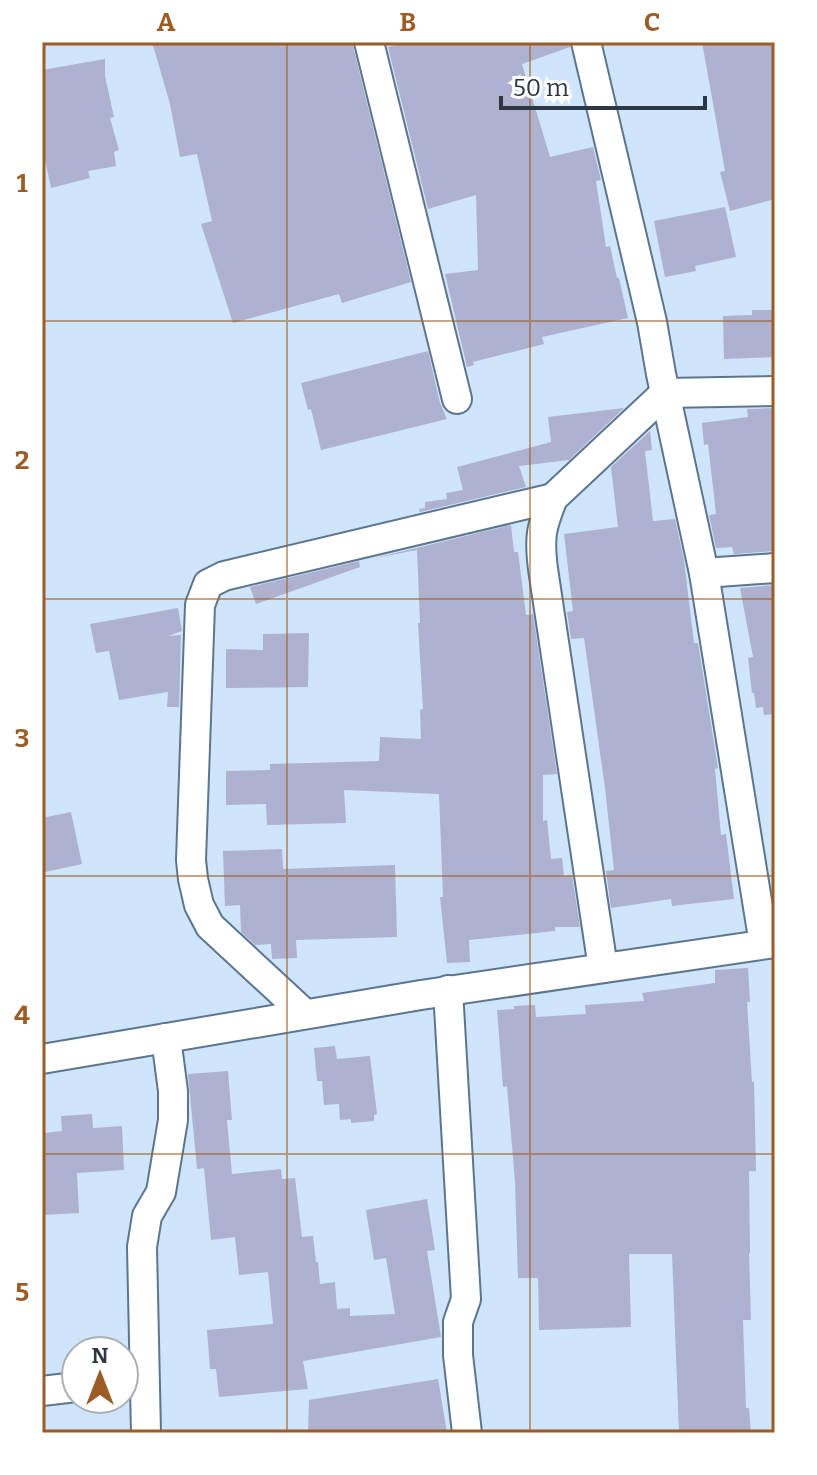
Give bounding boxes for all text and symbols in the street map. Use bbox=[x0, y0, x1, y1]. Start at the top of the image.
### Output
text: A bbox=[157, 7, 176, 38]
text: B bbox=[400, 7, 416, 38]
text: C bbox=[644, 7, 660, 38]
scale bar bbox=[501, 60, 705, 110]
text: 50 m bbox=[513, 74, 569, 102]
text: 1 bbox=[16, 168, 28, 199]
text: 2 bbox=[15, 445, 29, 476]
text: 3 bbox=[15, 723, 29, 754]
text: 4 bbox=[14, 1000, 30, 1031]
text: 5 bbox=[15, 1277, 29, 1308]
north arrow bbox=[60, 1335, 140, 1415]
text: N bbox=[92, 1342, 109, 1369]

